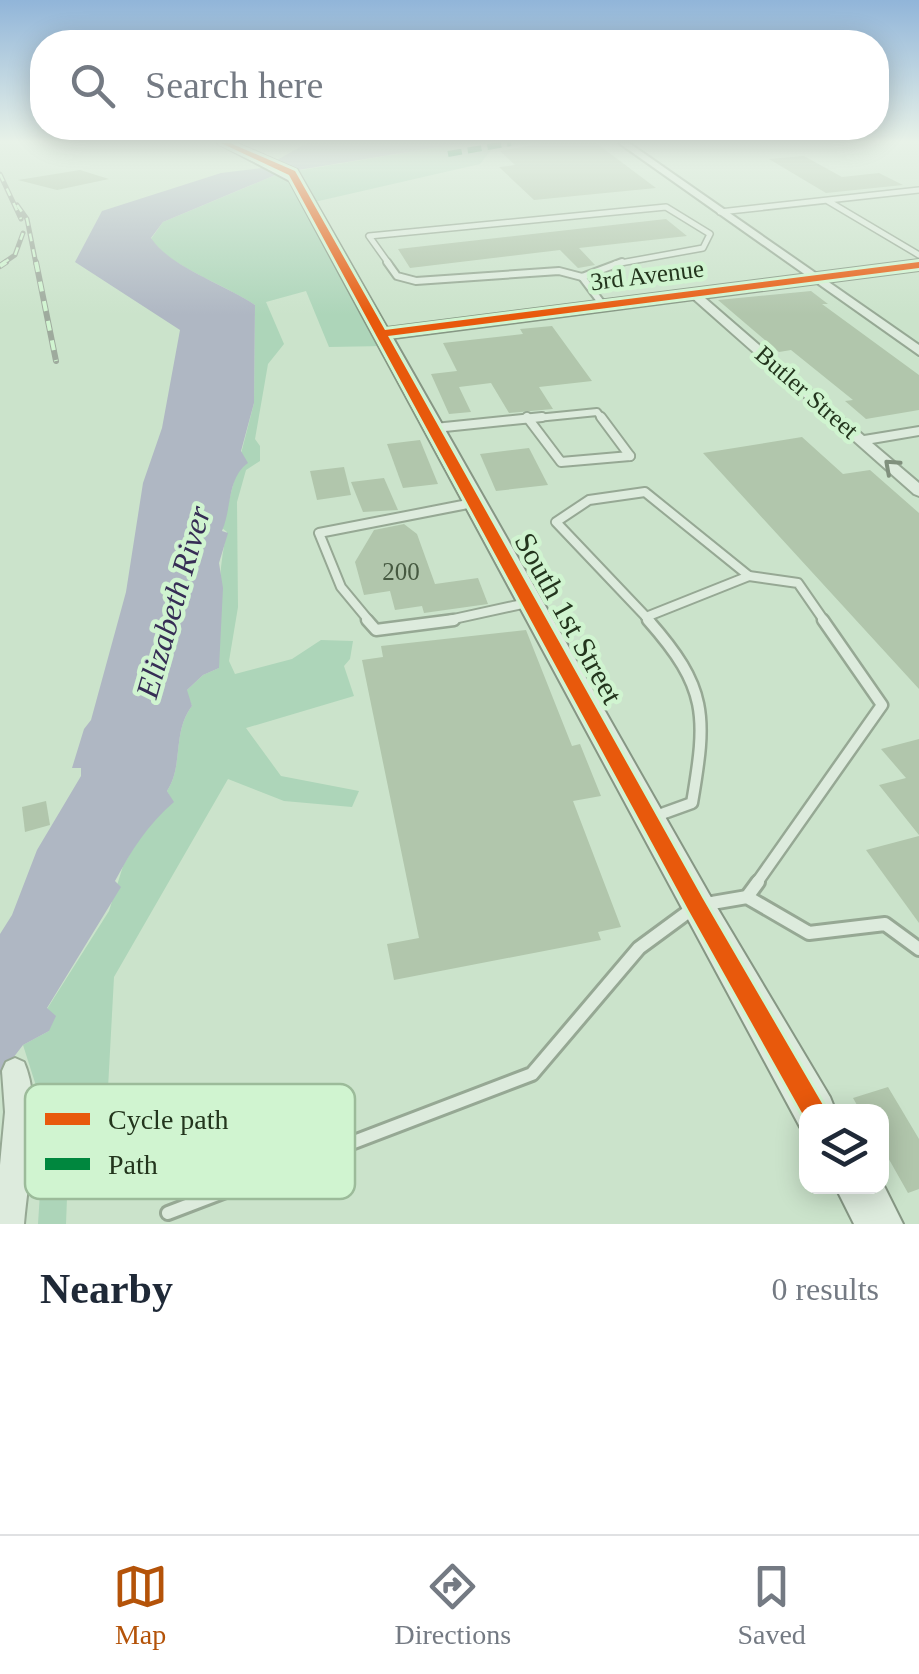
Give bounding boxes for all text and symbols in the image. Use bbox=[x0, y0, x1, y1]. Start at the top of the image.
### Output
search box bbox=[30, 30, 889, 140]
icon: search bbox=[65, 58, 120, 113]
text: Search here bbox=[145, 64, 323, 106]
street label: 3rd Avenue bbox=[589, 255, 705, 295]
street label: Butler Street bbox=[750, 340, 864, 444]
one-way arrow bbox=[884, 459, 903, 477]
water label: Elizabeth River bbox=[128, 501, 218, 703]
street label: South 1st Street bbox=[509, 527, 630, 710]
house number: 200 bbox=[382, 558, 420, 585]
legend bbox=[25, 1084, 355, 1199]
text: Cycle path bbox=[108, 1104, 229, 1135]
map controls bbox=[799, 1104, 889, 1194]
button: layers bbox=[799, 1104, 889, 1194]
text: Path bbox=[108, 1149, 158, 1180]
text: Nearby bbox=[40, 1266, 173, 1312]
text: 0 results bbox=[771, 1271, 879, 1307]
tab: Map bbox=[113, 1559, 168, 1651]
tab: Directions bbox=[394, 1559, 511, 1651]
tab: Saved bbox=[737, 1559, 806, 1651]

